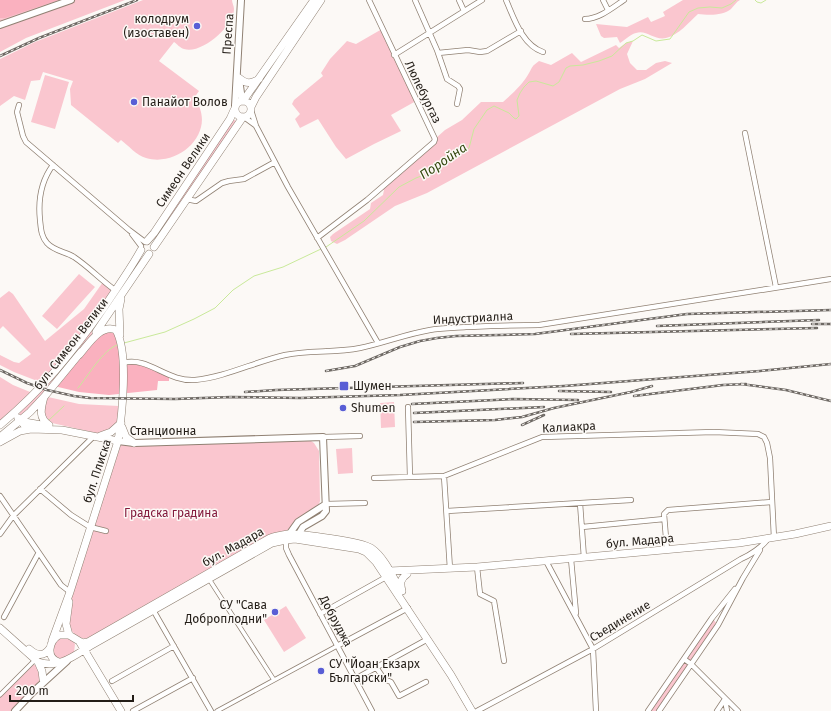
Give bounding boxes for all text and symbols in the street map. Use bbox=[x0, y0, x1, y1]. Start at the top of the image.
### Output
place label: колодрум (изоставен) bbox=[123, 12, 189, 40]
street label: Преспа bbox=[220, 13, 236, 55]
marker: колодрум (изоставен) bbox=[192, 21, 202, 31]
street label: Люлебургаз bbox=[402, 58, 444, 126]
place label: Панайот Волов bbox=[142, 95, 228, 109]
marker: Панайот Волов bbox=[129, 97, 139, 107]
street label: Симеон Велики bbox=[153, 130, 213, 210]
water label: Поройна bbox=[417, 140, 469, 182]
street label: бул. Симеон Велики bbox=[31, 295, 111, 393]
street label: Индустриална bbox=[432, 309, 514, 327]
place label: Шумен bbox=[353, 379, 392, 393]
marker: Шумен bbox=[338, 380, 350, 392]
place label: Shumen bbox=[351, 401, 395, 415]
marker: Shumen bbox=[338, 403, 348, 413]
street label: Калиакра bbox=[542, 419, 596, 435]
street label: Станционна bbox=[130, 424, 196, 438]
street label: бул. Плиска bbox=[80, 437, 114, 505]
park label: Градска градина bbox=[124, 506, 218, 520]
street label: бул. Мадара bbox=[200, 524, 266, 570]
street label: бул. Мадара bbox=[605, 531, 675, 551]
street label: Добруджа bbox=[316, 592, 355, 649]
street label: Съединение bbox=[587, 597, 653, 645]
place label: СУ "Сава Доброплодни" bbox=[184, 598, 267, 626]
marker: СУ "Сава Доброплодни" bbox=[270, 607, 280, 617]
place label: СУ "Йоан Екзарх Български" bbox=[329, 656, 420, 685]
marker: СУ "Йоан Екзарх Български" bbox=[316, 666, 326, 676]
scale bar bbox=[10, 677, 133, 703]
text: 200 m bbox=[16, 684, 49, 698]

